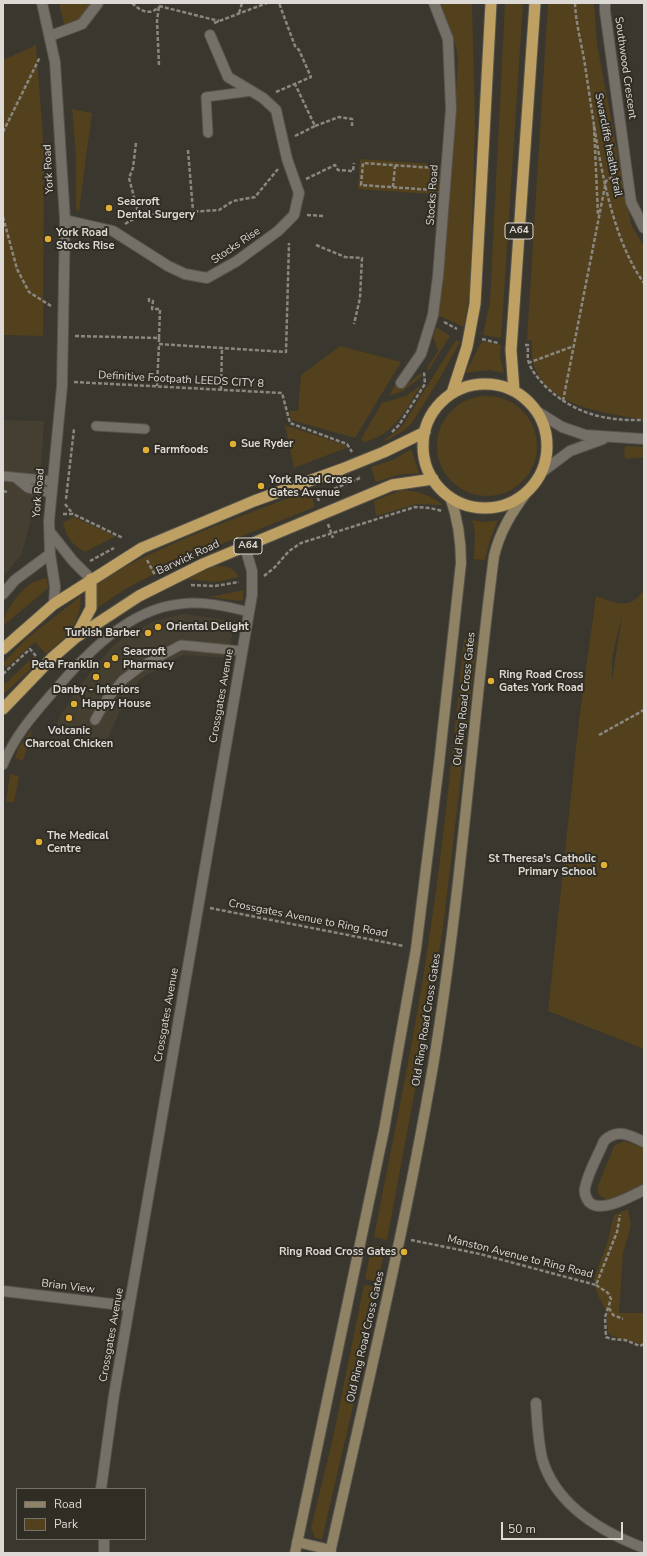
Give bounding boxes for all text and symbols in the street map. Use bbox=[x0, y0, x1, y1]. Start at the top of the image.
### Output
street label: Southwood Crescent bbox=[611, 16, 639, 120]
street label: Swarcliffe health trail bbox=[591, 92, 625, 198]
street label: York Road bbox=[41, 144, 57, 194]
street label: Stocks Road bbox=[424, 164, 442, 226]
place label: Seacroft Dental Surgery bbox=[117, 195, 195, 221]
marker: Seacroft Dental Surgery bbox=[104, 203, 114, 213]
road number: A64 bbox=[505, 223, 533, 239]
street label: Stocks Rise bbox=[209, 225, 263, 267]
place label: York Road Stocks Rise bbox=[56, 226, 114, 252]
marker: York Road Stocks Rise bbox=[43, 234, 53, 244]
street label: Definitive Footpath LEEDS CITY 8 bbox=[98, 369, 264, 391]
place label: Sue Ryder bbox=[241, 437, 293, 451]
marker: Sue Ryder bbox=[228, 439, 238, 449]
place label: Farmfoods bbox=[154, 443, 208, 457]
marker: Farmfoods bbox=[141, 445, 151, 455]
street label: York Road bbox=[30, 468, 48, 518]
place label: York Road Cross Gates Avenue bbox=[269, 473, 352, 499]
marker: York Road Cross Gates Avenue bbox=[256, 481, 266, 491]
street label: Barwick Road bbox=[154, 538, 222, 578]
road number: A64 bbox=[234, 538, 262, 554]
place label: Oriental Delight bbox=[166, 620, 249, 634]
marker: Oriental Delight bbox=[153, 622, 163, 632]
place label: Turkish Barber bbox=[65, 626, 140, 640]
marker: Turkish Barber bbox=[143, 628, 153, 638]
street label: Old Ring Road Cross Gates bbox=[451, 632, 479, 766]
place label: Seacroft Pharmacy bbox=[123, 645, 174, 671]
street label: Crossgates Avenue bbox=[207, 648, 237, 744]
marker: Seacroft Pharmacy bbox=[110, 653, 120, 663]
place label: Peta Franklin bbox=[32, 658, 99, 672]
marker: Peta Franklin bbox=[102, 660, 112, 670]
place label: Ring Road Cross Gates York Road bbox=[499, 668, 583, 694]
marker: Danby - Interiors bbox=[91, 672, 101, 682]
marker: Ring Road Cross Gates York Road bbox=[486, 676, 496, 686]
place label: Danby - Interiors bbox=[53, 683, 139, 697]
place label: Happy House bbox=[82, 697, 151, 711]
marker: Happy House bbox=[69, 699, 79, 709]
marker: Volcanic Charcoal Chicken bbox=[64, 713, 74, 723]
place label: Volcanic Charcoal Chicken bbox=[25, 724, 113, 750]
place label: The Medical Centre bbox=[47, 829, 109, 855]
marker: The Medical Centre bbox=[34, 837, 44, 847]
place label: St Theresa's Catholic Primary School bbox=[488, 852, 596, 878]
marker: St Theresa's Catholic Primary School bbox=[599, 860, 609, 870]
street label: Crossgates Avenue to Ring Road bbox=[227, 897, 389, 941]
street label: Old Ring Road Cross Gates bbox=[410, 953, 444, 1087]
street label: Crossgates Avenue bbox=[152, 967, 182, 1063]
street label: Manston Avenue to Ring Road bbox=[446, 1232, 594, 1282]
place label: Ring Road Cross Gates bbox=[279, 1245, 396, 1259]
marker: Ring Road Cross Gates bbox=[399, 1247, 409, 1257]
street label: Old Ring Road Cross Gates bbox=[344, 1270, 388, 1404]
street label: Brian View bbox=[40, 1277, 96, 1297]
street label: Crossgates Avenue bbox=[97, 1287, 127, 1383]
legend bbox=[16, 1488, 146, 1540]
text: Road bbox=[54, 1496, 82, 1512]
scale bar bbox=[503, 1514, 625, 1540]
text: Park bbox=[54, 1516, 78, 1532]
text: 50 m bbox=[508, 1521, 536, 1537]

